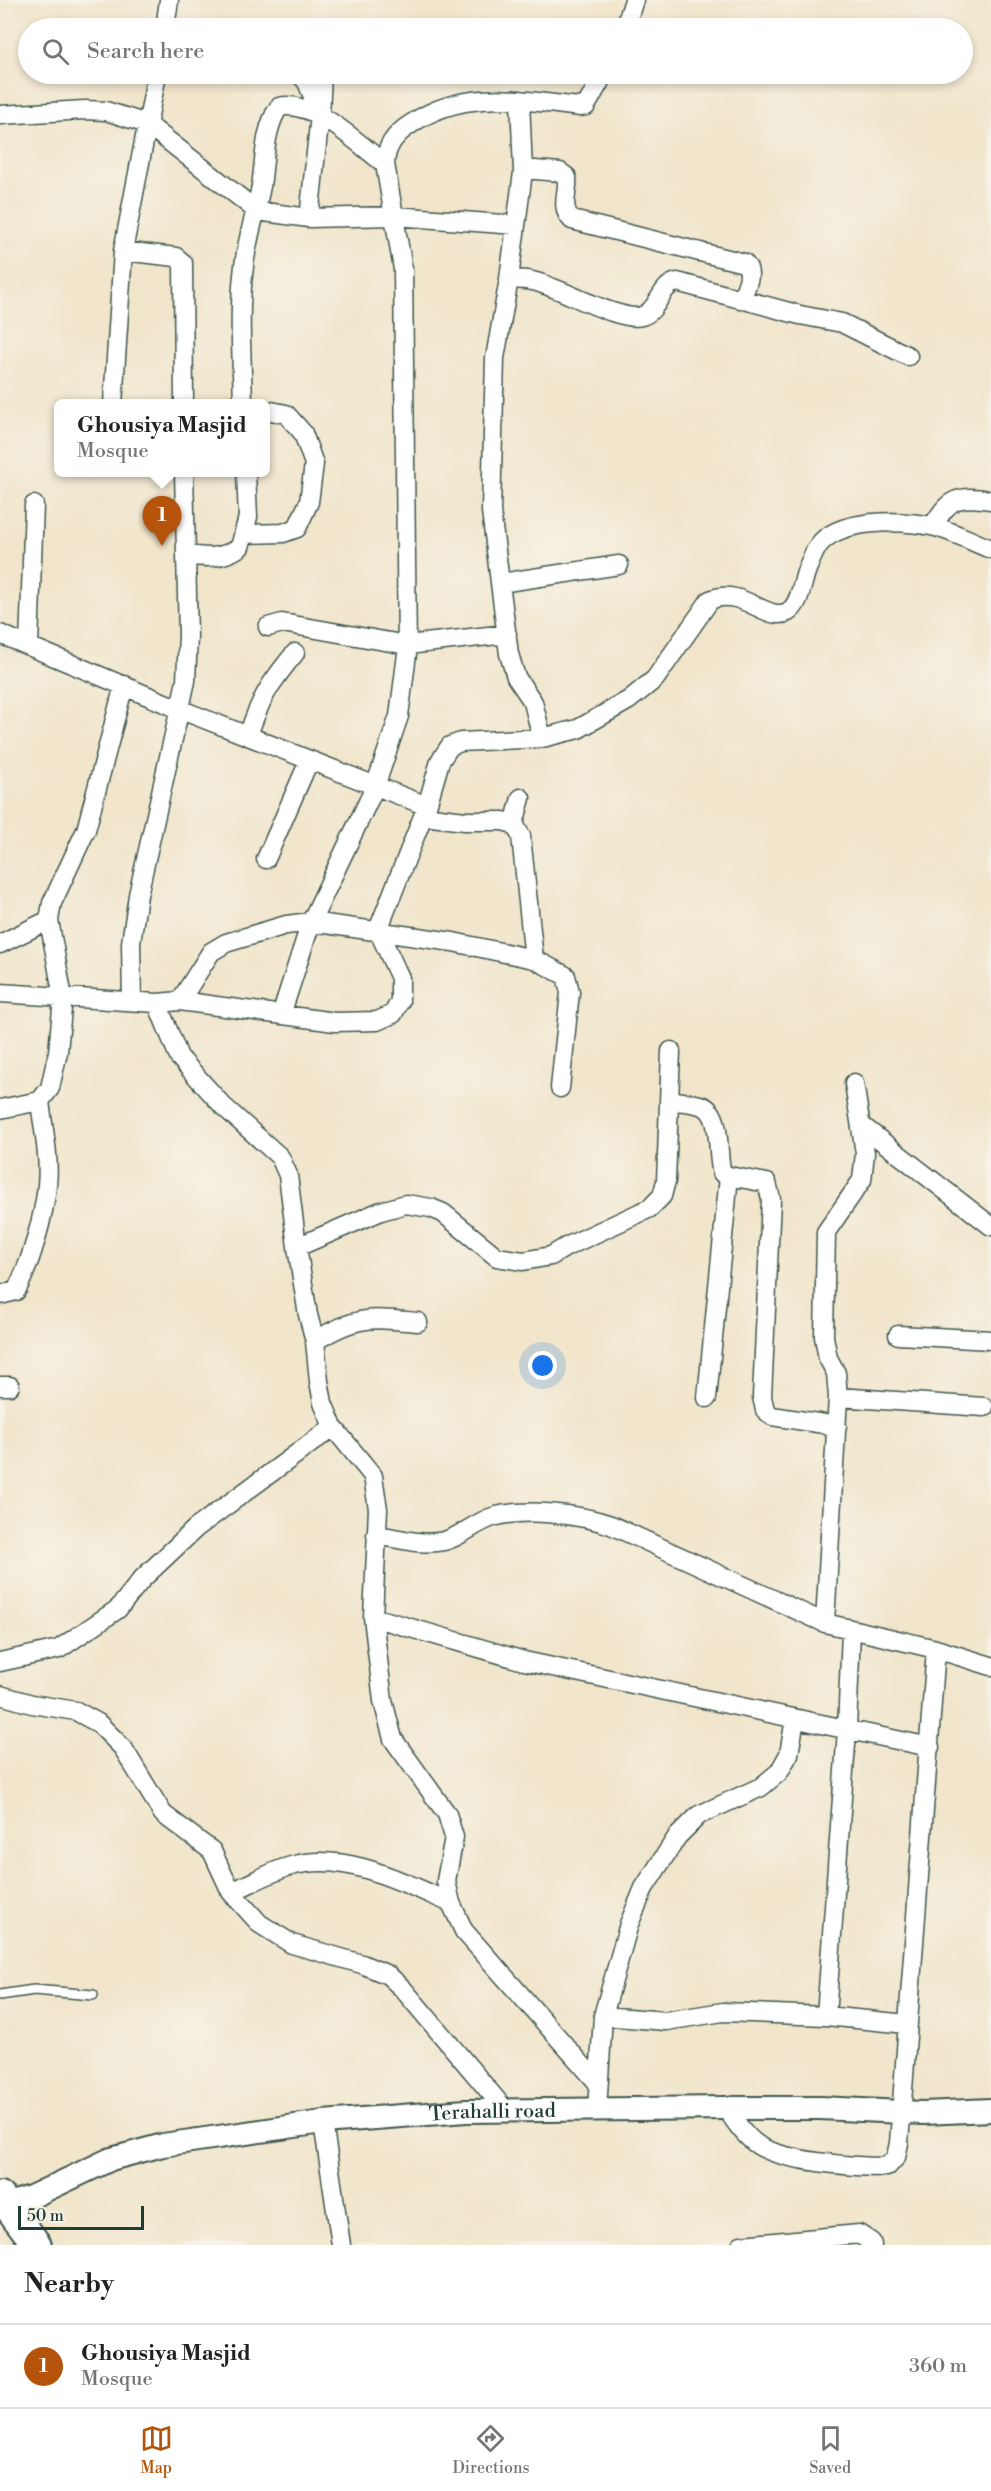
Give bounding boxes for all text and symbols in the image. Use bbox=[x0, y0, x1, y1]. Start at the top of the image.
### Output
search box bbox=[18, 18, 973, 84]
icon: search bbox=[39, 35, 72, 68]
text: Search here bbox=[87, 38, 204, 65]
popup bbox=[54, 399, 270, 477]
text: Ghousiya Masjid bbox=[77, 412, 247, 439]
text: Mosque bbox=[77, 439, 149, 464]
pin: 1 bbox=[142, 496, 182, 546]
your location bbox=[528, 1351, 557, 1380]
street label: Terahalli road bbox=[428, 2099, 556, 2128]
scale bar bbox=[18, 2203, 144, 2230]
text: 50 m bbox=[27, 2206, 64, 2226]
text: Nearby bbox=[24, 2268, 114, 2300]
text: Ghousiya Masjid bbox=[81, 2340, 251, 2367]
text: 1 bbox=[39, 2354, 48, 2379]
text: 360 m bbox=[909, 2354, 967, 2379]
text: Mosque bbox=[81, 2367, 153, 2392]
tab: Map bbox=[140, 2422, 173, 2478]
tab: Directions bbox=[452, 2422, 530, 2478]
tab: Saved bbox=[809, 2422, 851, 2478]

